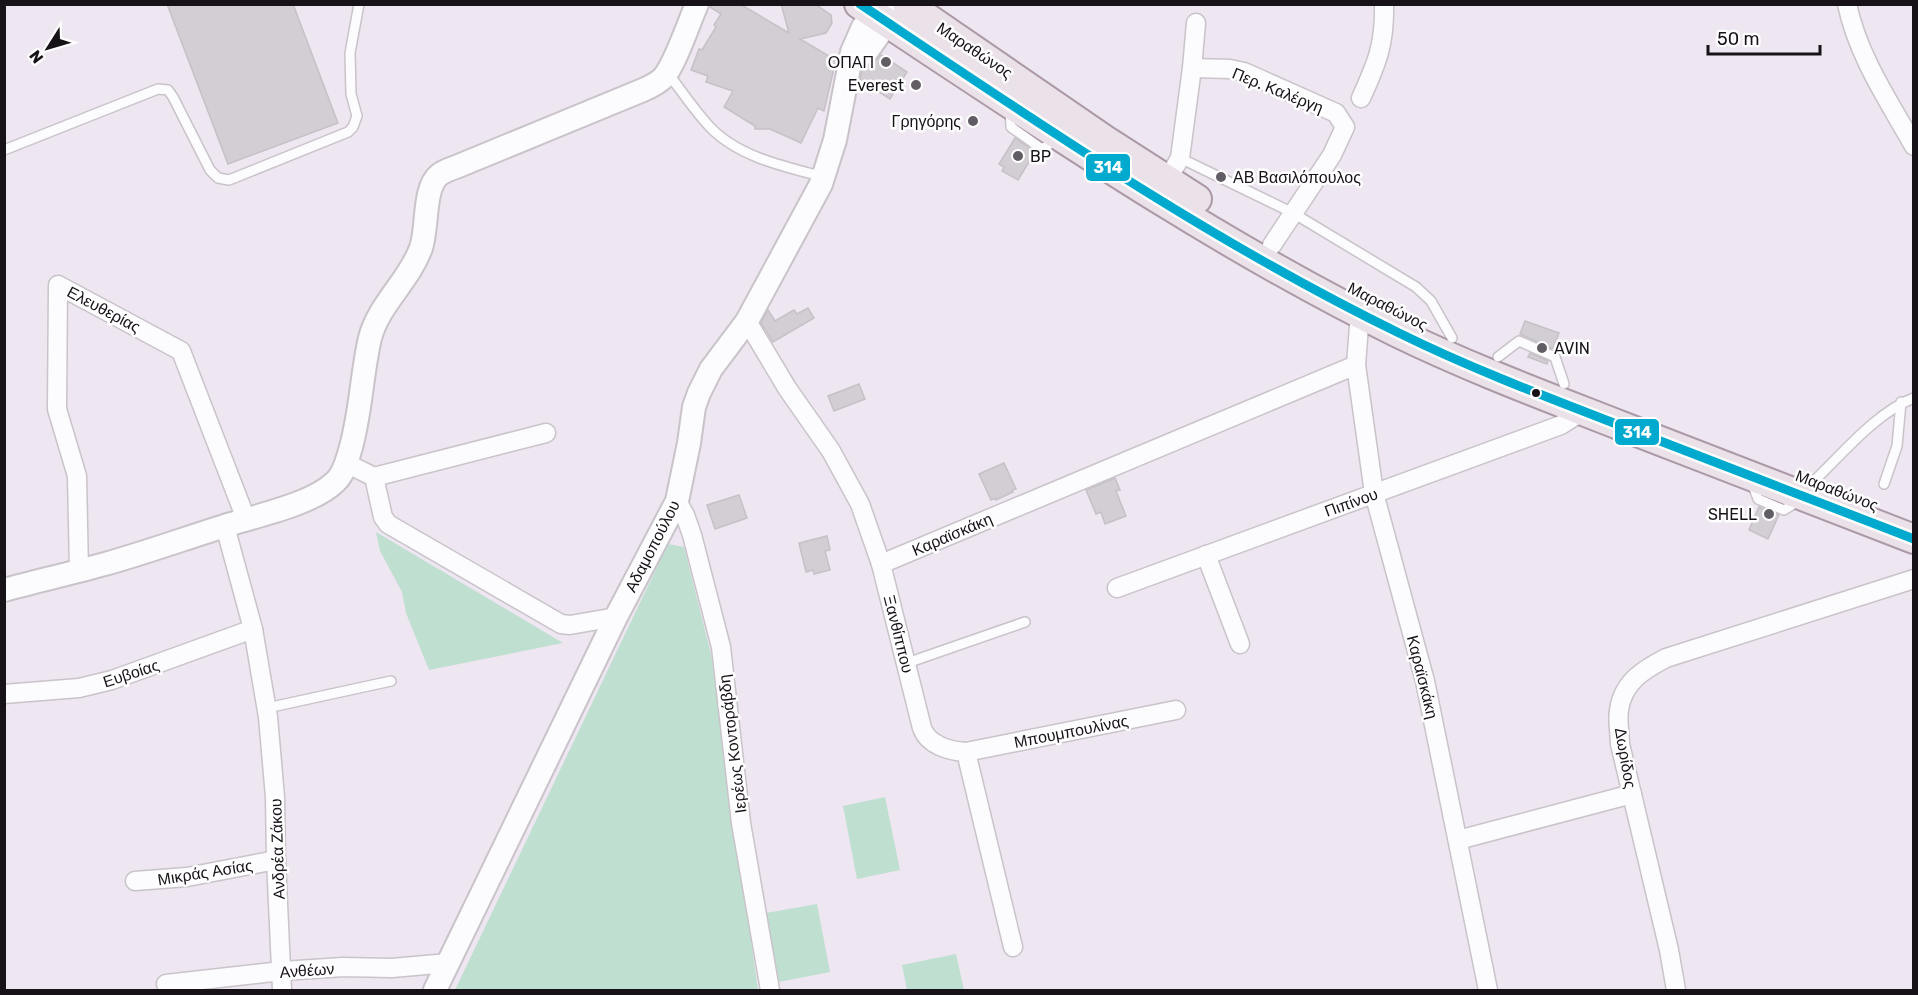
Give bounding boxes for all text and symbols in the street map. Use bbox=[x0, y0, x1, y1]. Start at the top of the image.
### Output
north arrow bbox=[18, 18, 78, 78]
street label: Μαραθώνος bbox=[933, 18, 1016, 83]
scale bar bbox=[1708, 18, 1820, 56]
text: 50 m bbox=[1717, 28, 1760, 50]
text: N bbox=[25, 46, 47, 67]
place label: ΟΠΑΠ bbox=[828, 53, 874, 72]
marker: ΟΠΑΠ bbox=[879, 55, 893, 69]
street label: Περ. Καλέργη bbox=[1229, 64, 1326, 117]
place label: Everest bbox=[848, 76, 904, 95]
marker: Everest bbox=[909, 78, 923, 92]
place label: Γρηγόρης bbox=[892, 112, 961, 131]
marker: Γρηγόρης bbox=[966, 114, 980, 128]
place label: BP bbox=[1030, 147, 1051, 166]
marker: BP bbox=[1011, 149, 1025, 163]
line badge: 314 bbox=[1085, 153, 1131, 182]
text: 314 bbox=[1093, 158, 1123, 177]
place label: ΑΒ Βασιλόπουλος bbox=[1233, 168, 1361, 187]
marker: ΑΒ Βασιλόπουλος bbox=[1214, 170, 1228, 184]
street label: Μαραθώνος bbox=[1345, 278, 1431, 335]
street label: Ελευθερίας bbox=[64, 282, 144, 337]
place label: AVIN bbox=[1554, 339, 1590, 358]
marker: AVIN bbox=[1535, 341, 1549, 355]
unlabelled marker bbox=[1530, 387, 1542, 399]
line badge: 314 bbox=[1614, 418, 1660, 446]
text: 314 bbox=[1622, 423, 1652, 442]
street label: Μαραθώνος bbox=[1793, 466, 1881, 515]
street label: Πιπίνου bbox=[1322, 484, 1380, 521]
street label: Αδαμοπούλου bbox=[621, 497, 684, 595]
place label: SHELL bbox=[1708, 505, 1757, 524]
marker: SHELL bbox=[1762, 507, 1776, 521]
street label: Καραϊσκάκη bbox=[909, 509, 995, 560]
street label: Ξανθίππου bbox=[880, 593, 917, 675]
street label: Καραϊσκάκη bbox=[1403, 633, 1442, 721]
street label: Ευβοίας bbox=[101, 655, 162, 691]
street label: Ιερέως Κοντοράβδη bbox=[715, 673, 750, 814]
street label: Μπουμπουλίνας bbox=[1012, 711, 1130, 752]
street label: Δωρίδος bbox=[1611, 726, 1640, 790]
street label: Ανδρέα Ζάκου bbox=[266, 798, 289, 900]
street label: Μικράς Ασίας bbox=[156, 856, 254, 889]
street label: Ανθέων bbox=[279, 959, 335, 982]

